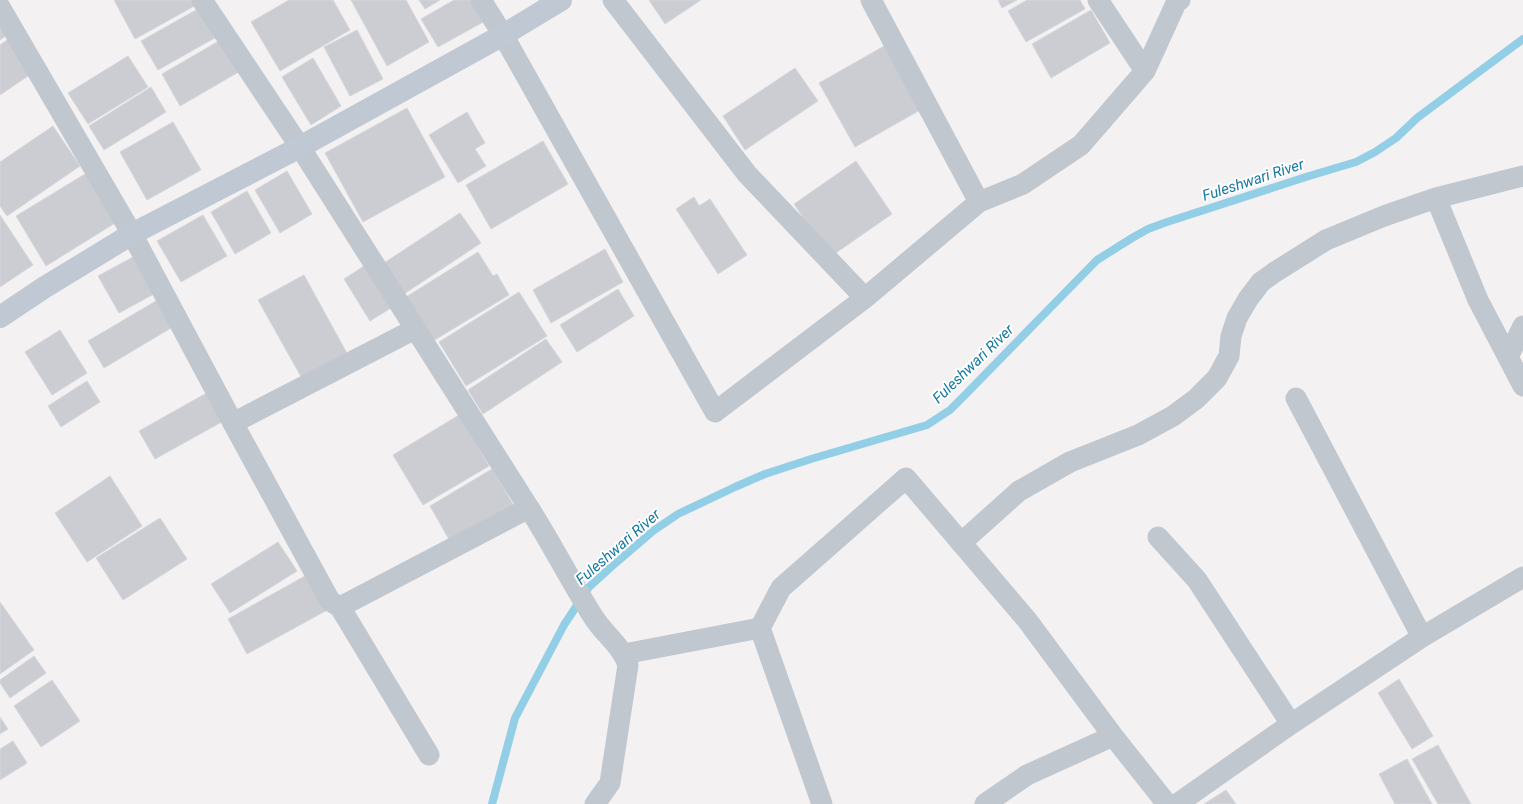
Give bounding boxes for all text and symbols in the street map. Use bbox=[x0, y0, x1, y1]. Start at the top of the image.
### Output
water label: Fuleshwari River bbox=[1200, 155, 1307, 205]
water label: Fuleshwari River bbox=[929, 320, 1018, 407]
water label: Fuleshwari River bbox=[572, 505, 665, 588]

